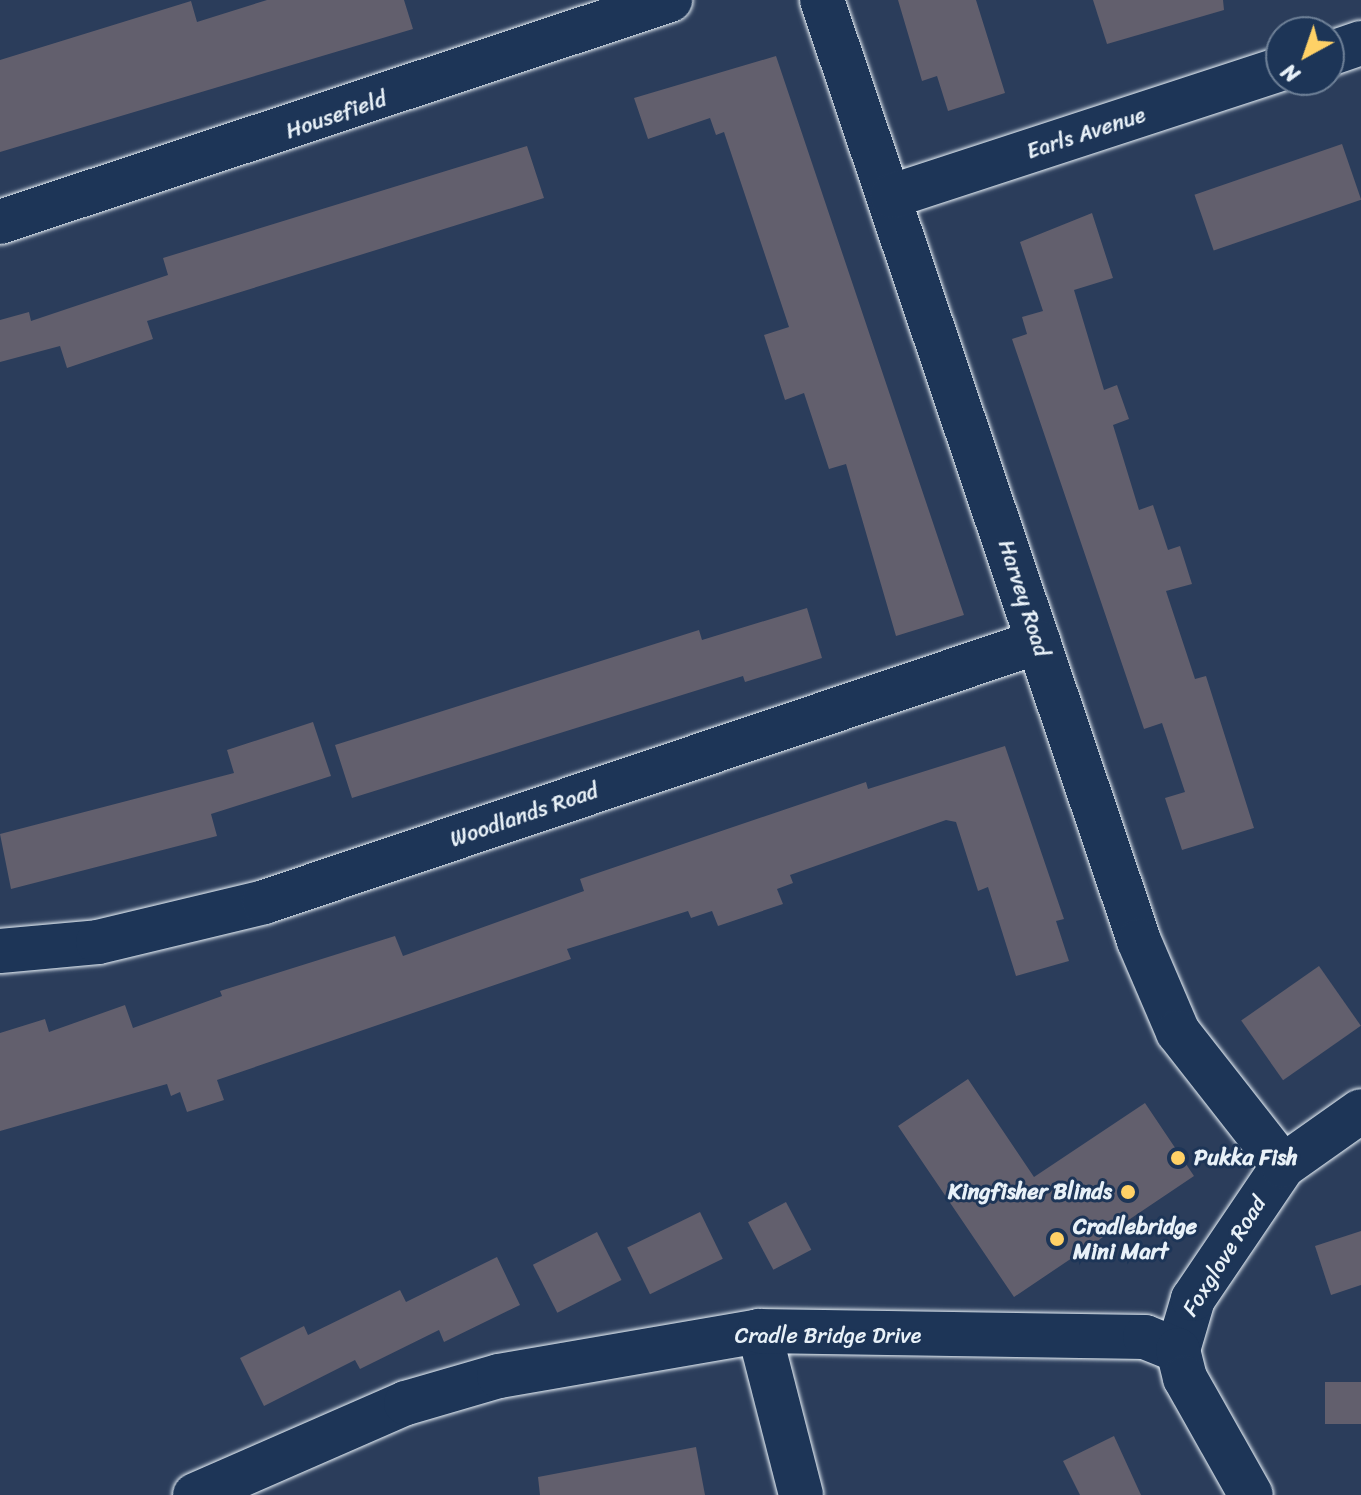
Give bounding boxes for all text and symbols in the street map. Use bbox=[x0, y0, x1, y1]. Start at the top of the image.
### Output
north arrow bbox=[1265, 16, 1345, 96]
text: N bbox=[1272, 53, 1309, 93]
street label: Housefield bbox=[282, 85, 390, 145]
street label: Earls Avenue bbox=[1023, 101, 1149, 165]
street label: Harvey Road bbox=[993, 536, 1055, 660]
street label: Woodlands Road bbox=[447, 777, 601, 853]
place label: Pukka Fish bbox=[1194, 1145, 1299, 1171]
marker: Pukka Fish bbox=[1169, 1149, 1187, 1167]
place label: Kingfisher Blinds bbox=[947, 1179, 1112, 1205]
marker: Kingfisher Blinds bbox=[1119, 1183, 1137, 1201]
street label: Foxglove Road bbox=[1177, 1191, 1271, 1321]
place label: Cradlebridge Mini Mart bbox=[1073, 1213, 1197, 1264]
marker: Cradlebridge Mini Mart bbox=[1048, 1230, 1066, 1248]
street label: Cradle Bridge Drive bbox=[734, 1323, 922, 1349]

